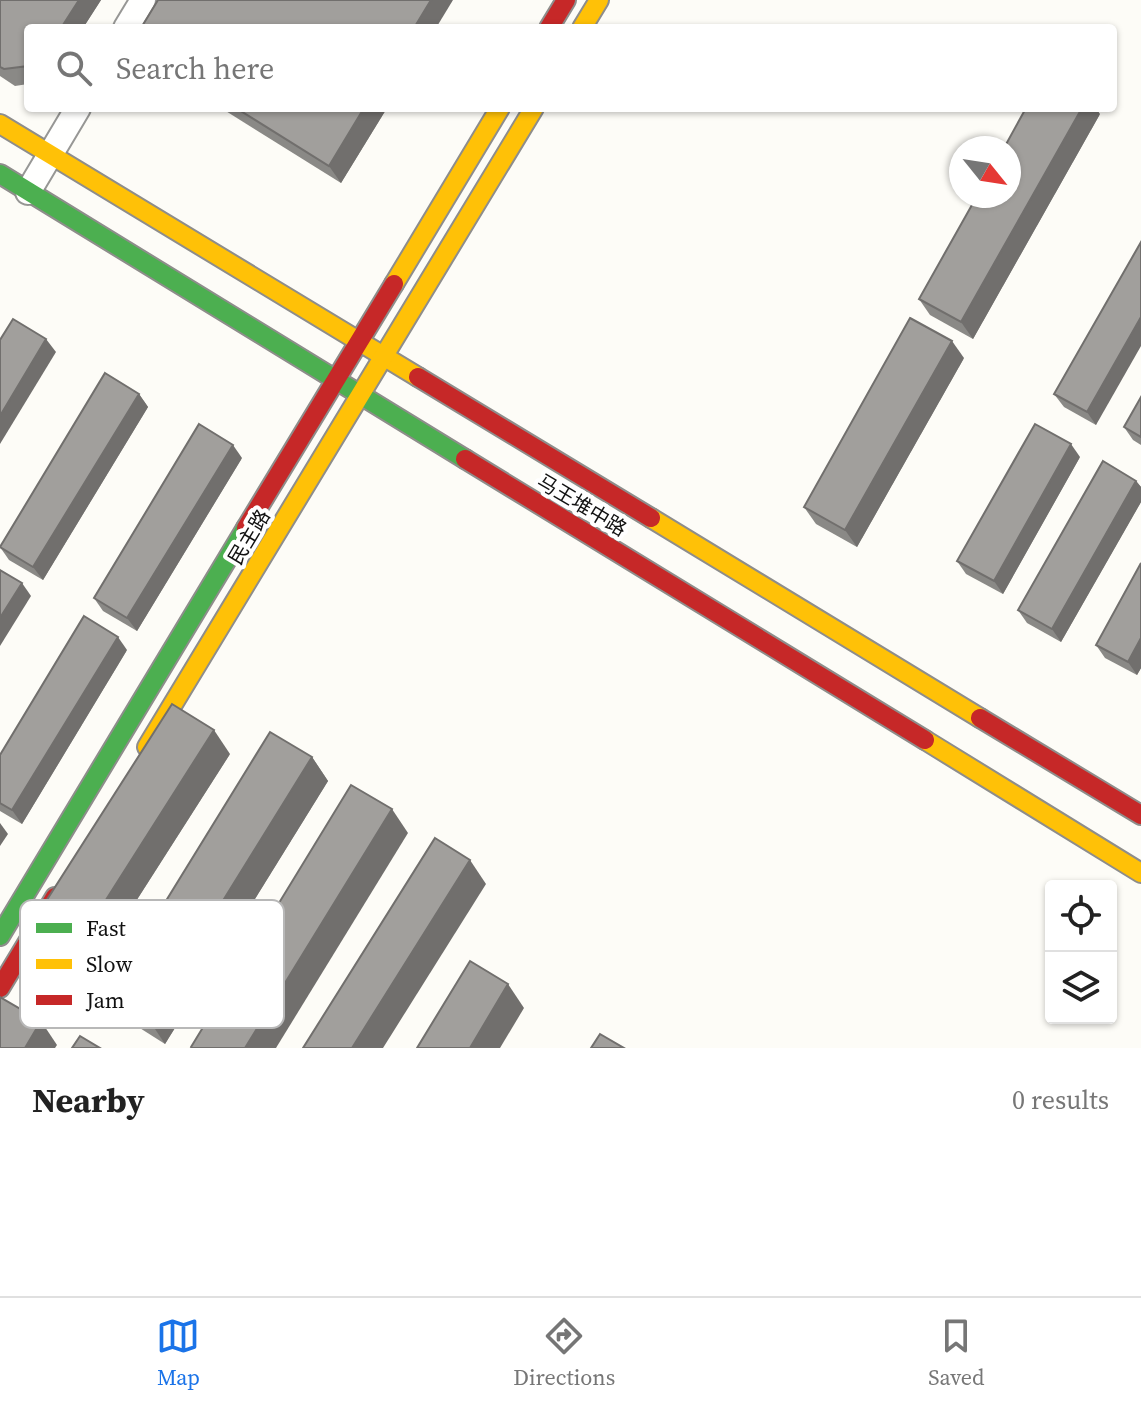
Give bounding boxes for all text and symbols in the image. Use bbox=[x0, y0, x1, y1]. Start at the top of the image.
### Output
search box bbox=[24, 24, 1117, 112]
icon: search bbox=[52, 46, 96, 90]
text: Search here bbox=[116, 48, 274, 89]
north arrow bbox=[949, 136, 1021, 208]
street label: 马王堆中路 bbox=[532, 467, 632, 543]
street label: 民主路 bbox=[222, 504, 276, 570]
map controls bbox=[1045, 880, 1117, 1024]
button: locate bbox=[1045, 880, 1117, 952]
legend bbox=[20, 900, 284, 1028]
text: Fast bbox=[86, 913, 127, 943]
text: Slow bbox=[86, 949, 133, 979]
button: layers bbox=[1045, 952, 1117, 1024]
text: Jam bbox=[85, 985, 125, 1015]
text: Nearby bbox=[32, 1077, 145, 1123]
text: 0 results bbox=[1012, 1082, 1109, 1118]
tab: Map bbox=[156, 1314, 200, 1392]
tab: Directions bbox=[513, 1314, 615, 1392]
tab: Saved bbox=[928, 1314, 985, 1392]

